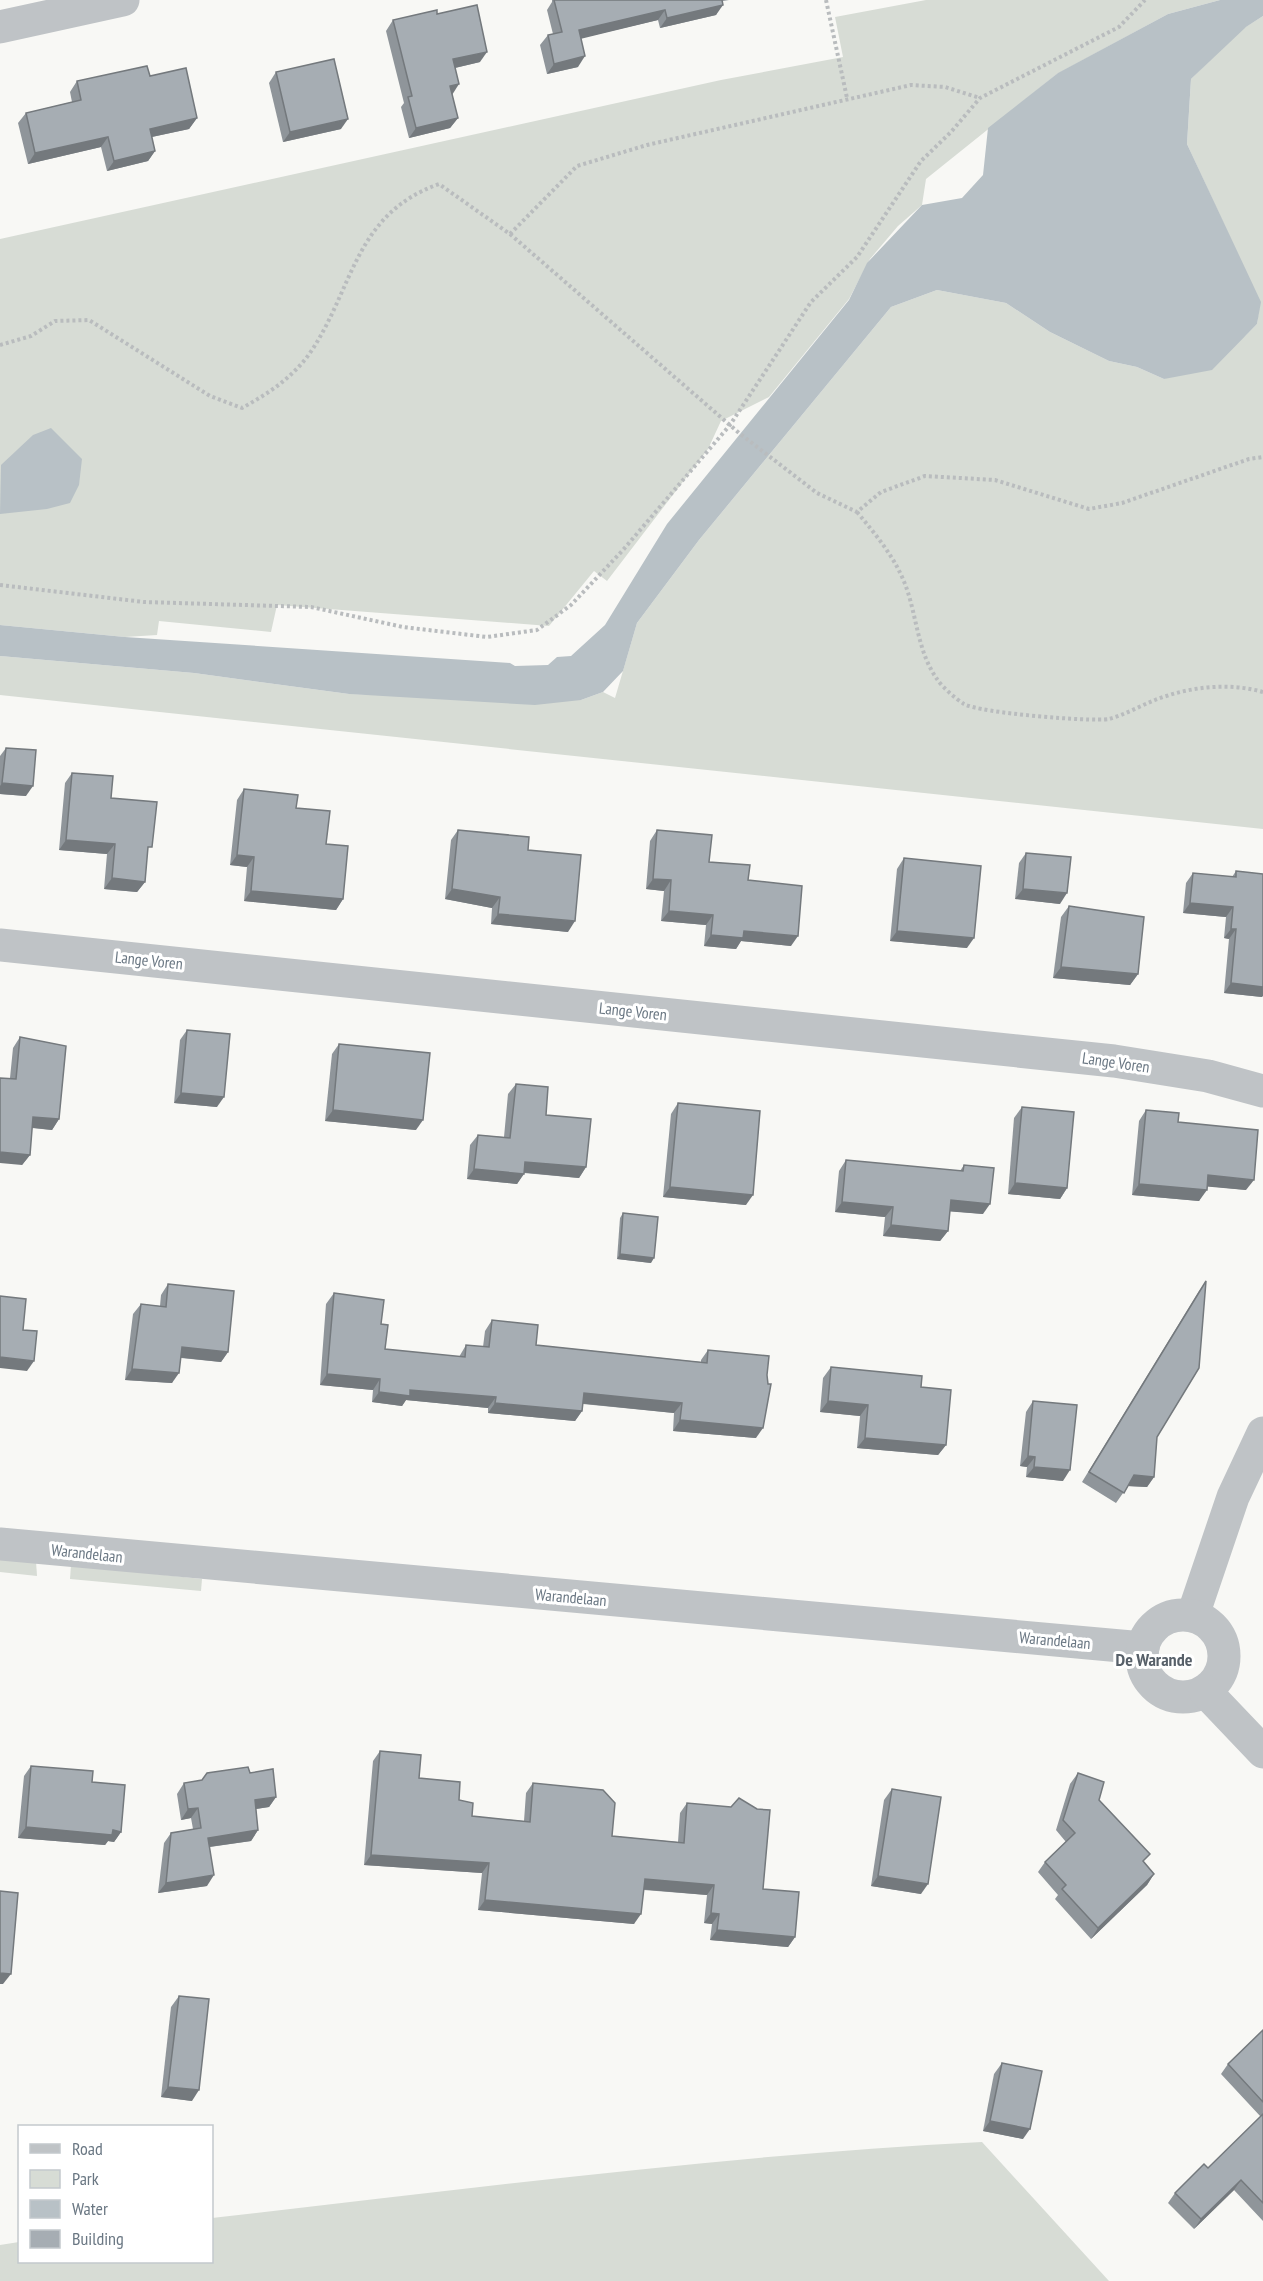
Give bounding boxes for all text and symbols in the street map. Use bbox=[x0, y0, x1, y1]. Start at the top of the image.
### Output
street label: Lange Voren bbox=[114, 947, 184, 973]
street label: Lange Voren bbox=[598, 998, 668, 1024]
street label: Lange Voren bbox=[1081, 1047, 1151, 1077]
street label: Warandelaan bbox=[50, 1539, 124, 1567]
street label: Warandelaan bbox=[535, 1584, 607, 1610]
street label: Warandelaan bbox=[1019, 1627, 1091, 1653]
district label: De Warande bbox=[1116, 1648, 1193, 1671]
legend bbox=[18, 2125, 213, 2263]
text: Road bbox=[72, 2137, 103, 2160]
text: Park bbox=[72, 2167, 99, 2190]
text: Water bbox=[72, 2197, 108, 2220]
text: Building bbox=[72, 2227, 124, 2250]

